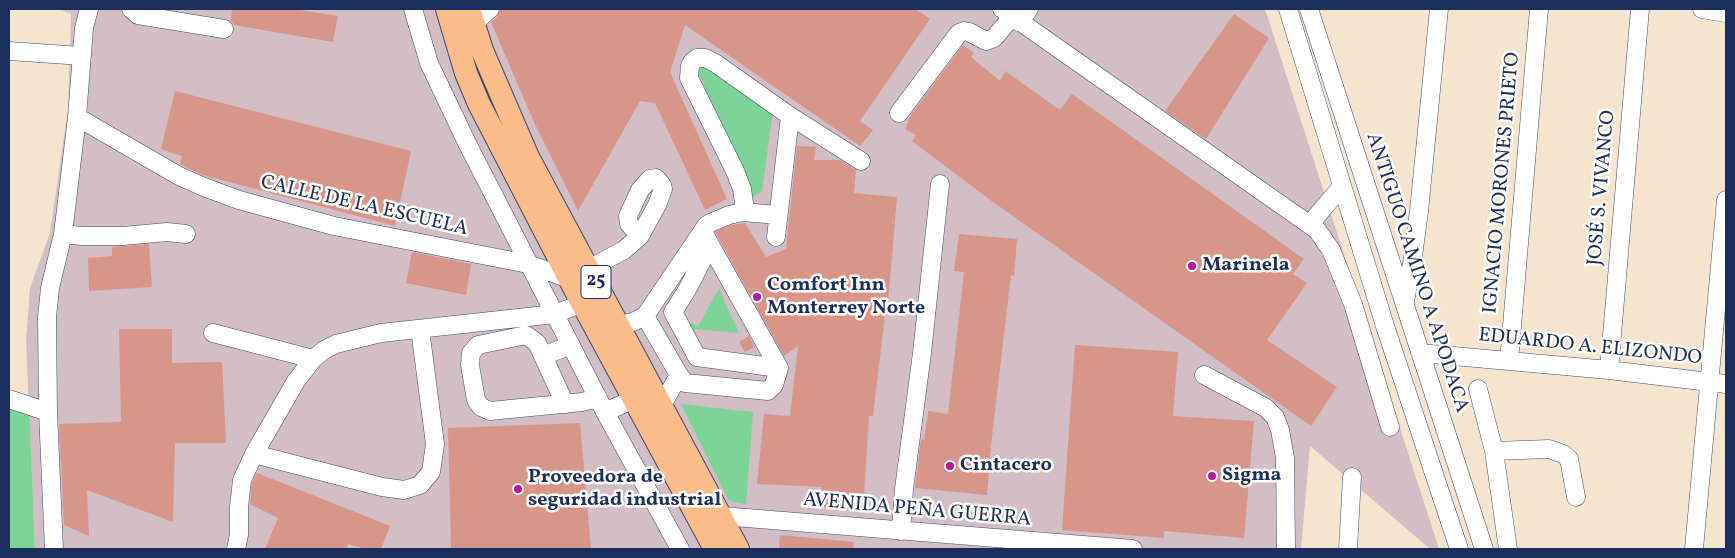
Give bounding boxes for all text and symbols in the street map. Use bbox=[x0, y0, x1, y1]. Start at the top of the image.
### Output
street label: IGNACIO MORONES PRIETO bbox=[1480, 51, 1526, 315]
street label: JOSÉ S. VIVANCO bbox=[1584, 109, 1622, 267]
street label: ANTIGUO CAMINO A APODACA bbox=[1359, 130, 1473, 416]
street label: CALLE DE LA ESCUELA bbox=[258, 171, 470, 243]
place label: Marinela bbox=[1202, 254, 1290, 278]
marker: Marinela bbox=[1186, 260, 1198, 272]
road number: 25 bbox=[581, 266, 611, 298]
place label: Comfort Inn Monterrey Norte bbox=[767, 274, 925, 321]
marker: Comfort Inn Monterrey Norte bbox=[751, 291, 763, 303]
street label: EDUARDO A. ELIZONDO bbox=[1477, 324, 1703, 372]
place label: Cintacero bbox=[960, 454, 1052, 478]
marker: Cintacero bbox=[944, 460, 956, 472]
place label: Sigma bbox=[1222, 464, 1281, 488]
place label: Proveedora de seguridad industrial bbox=[528, 466, 721, 513]
marker: Sigma bbox=[1206, 470, 1218, 482]
marker: Proveedora de seguridad industrial bbox=[512, 483, 524, 495]
street label: AVENIDA PEÑA GUERRA bbox=[802, 489, 1032, 533]

